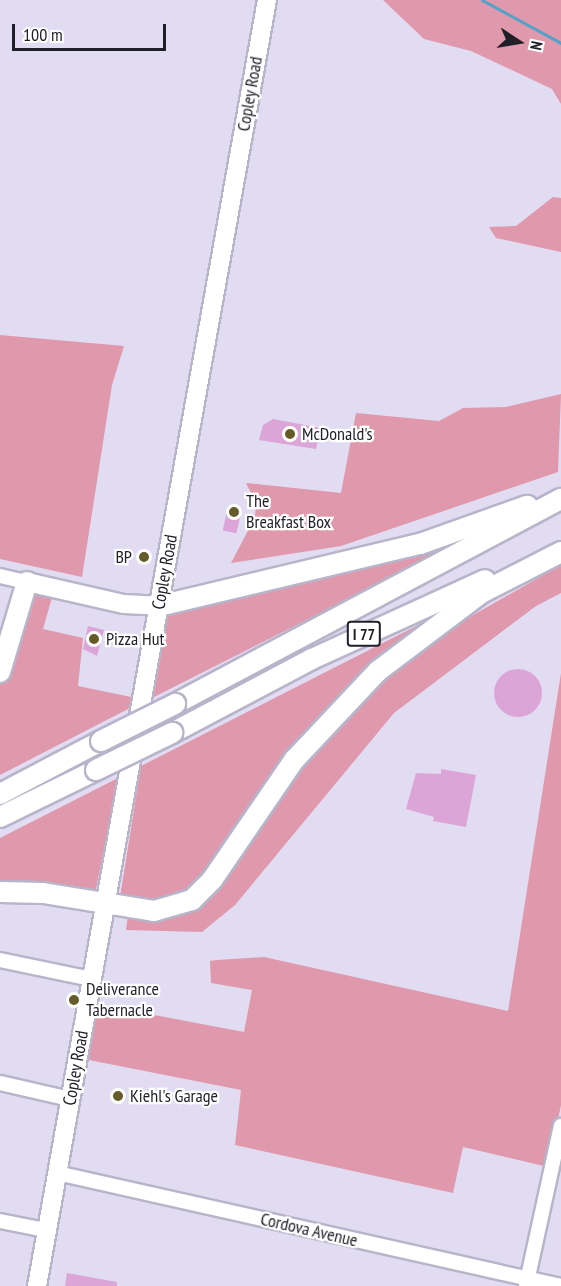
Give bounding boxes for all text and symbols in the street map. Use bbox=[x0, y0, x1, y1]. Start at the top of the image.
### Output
scale bar bbox=[15, 12, 170, 50]
north arrow bbox=[489, 12, 549, 72]
text: 100 m bbox=[23, 23, 63, 46]
text: N bbox=[526, 39, 547, 52]
street label: Copley Road bbox=[233, 55, 267, 133]
place label: McDonald's bbox=[302, 423, 373, 445]
marker: McDonald's bbox=[283, 427, 297, 441]
place label: The Breakfast Box bbox=[246, 491, 331, 534]
marker: The Breakfast Box bbox=[227, 505, 241, 519]
street label: Copley Road bbox=[148, 533, 182, 611]
place label: BP bbox=[115, 546, 132, 568]
marker: BP bbox=[137, 550, 151, 564]
road number: I 77 bbox=[346, 621, 382, 647]
place label: Pizza Hut bbox=[106, 628, 164, 650]
marker: Pizza Hut bbox=[87, 632, 101, 646]
place label: Deliverance Tabernacle bbox=[86, 979, 159, 1022]
marker: Deliverance Tabernacle bbox=[67, 993, 81, 1007]
street label: Copley Road bbox=[59, 1029, 93, 1107]
place label: Kiehl's Garage bbox=[130, 1085, 218, 1107]
marker: Kiehl's Garage bbox=[111, 1089, 125, 1103]
street label: Cordova Avenue bbox=[258, 1208, 360, 1252]

